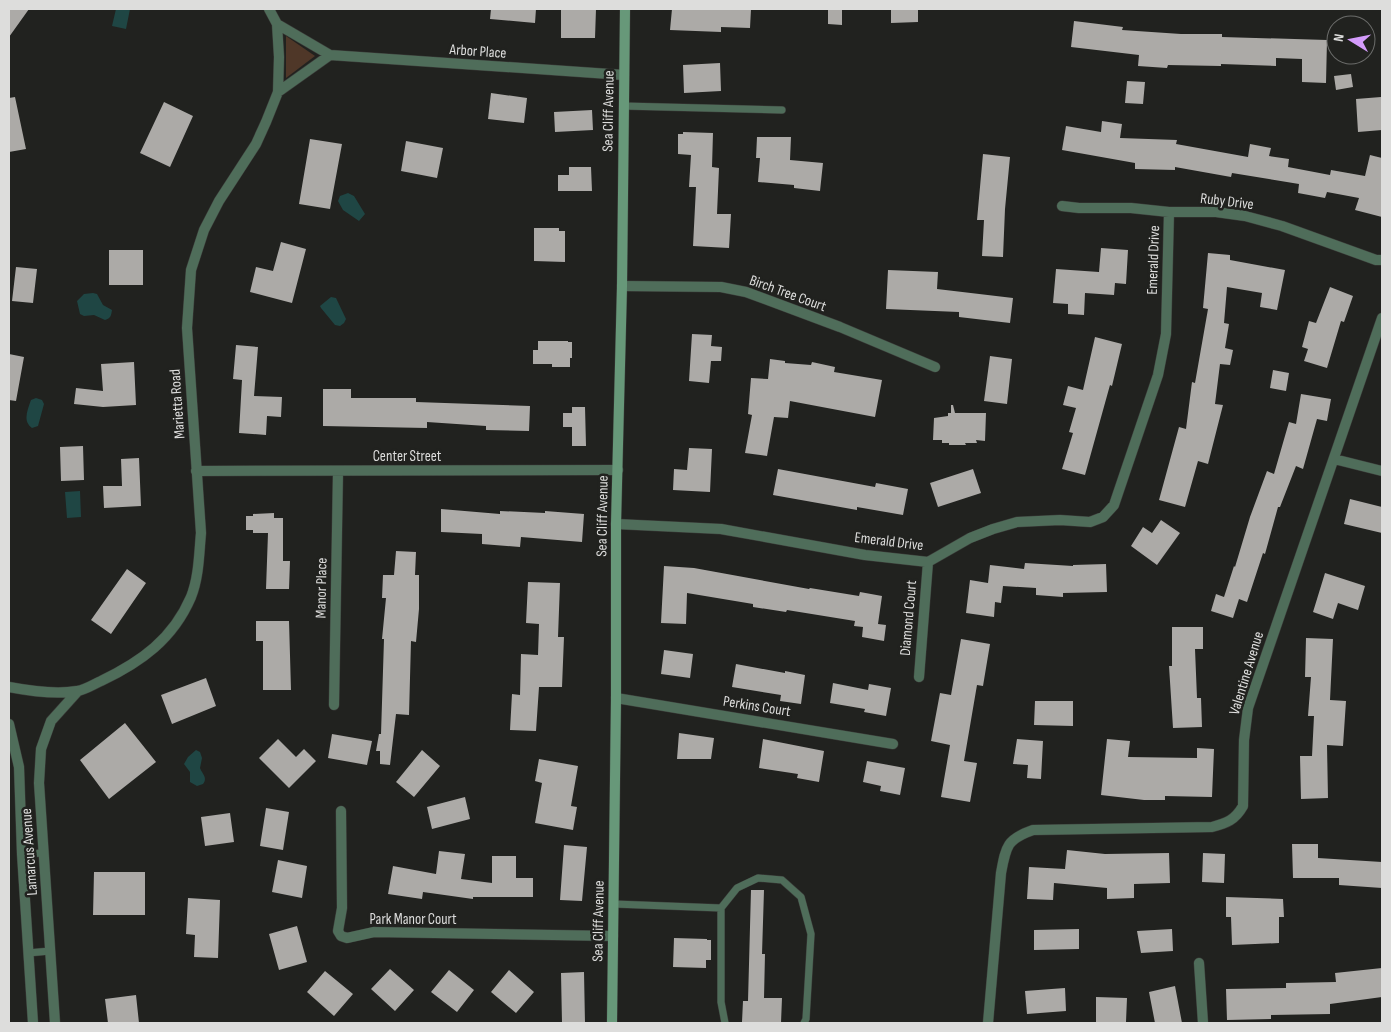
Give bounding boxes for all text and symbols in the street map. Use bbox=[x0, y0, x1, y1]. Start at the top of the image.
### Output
north arrow bbox=[1326, 15, 1376, 65]
text: N bbox=[1330, 33, 1348, 43]
street label: Arbor Place bbox=[448, 40, 507, 63]
street label: Sea Cliff Avenue bbox=[598, 70, 619, 152]
street label: Ruby Drive bbox=[1199, 189, 1255, 214]
street label: Emerald Drive bbox=[1143, 225, 1164, 295]
street label: Birch Tree Court bbox=[747, 271, 829, 316]
street label: Marietta Road bbox=[166, 368, 189, 440]
street label: Center Street bbox=[373, 447, 442, 466]
street label: Sea Cliff Avenue bbox=[592, 475, 613, 557]
street label: Emerald Drive bbox=[853, 528, 924, 555]
street label: Manor Place bbox=[311, 557, 332, 619]
street label: Diamond Court bbox=[896, 579, 921, 657]
street label: Valentine Avenue bbox=[1225, 629, 1268, 717]
street label: Perkins Court bbox=[722, 692, 792, 721]
street label: Lamarcus Avenue bbox=[17, 808, 42, 896]
street label: Sea Cliff Avenue bbox=[588, 880, 609, 962]
street label: Park Manor Court bbox=[369, 910, 457, 929]

